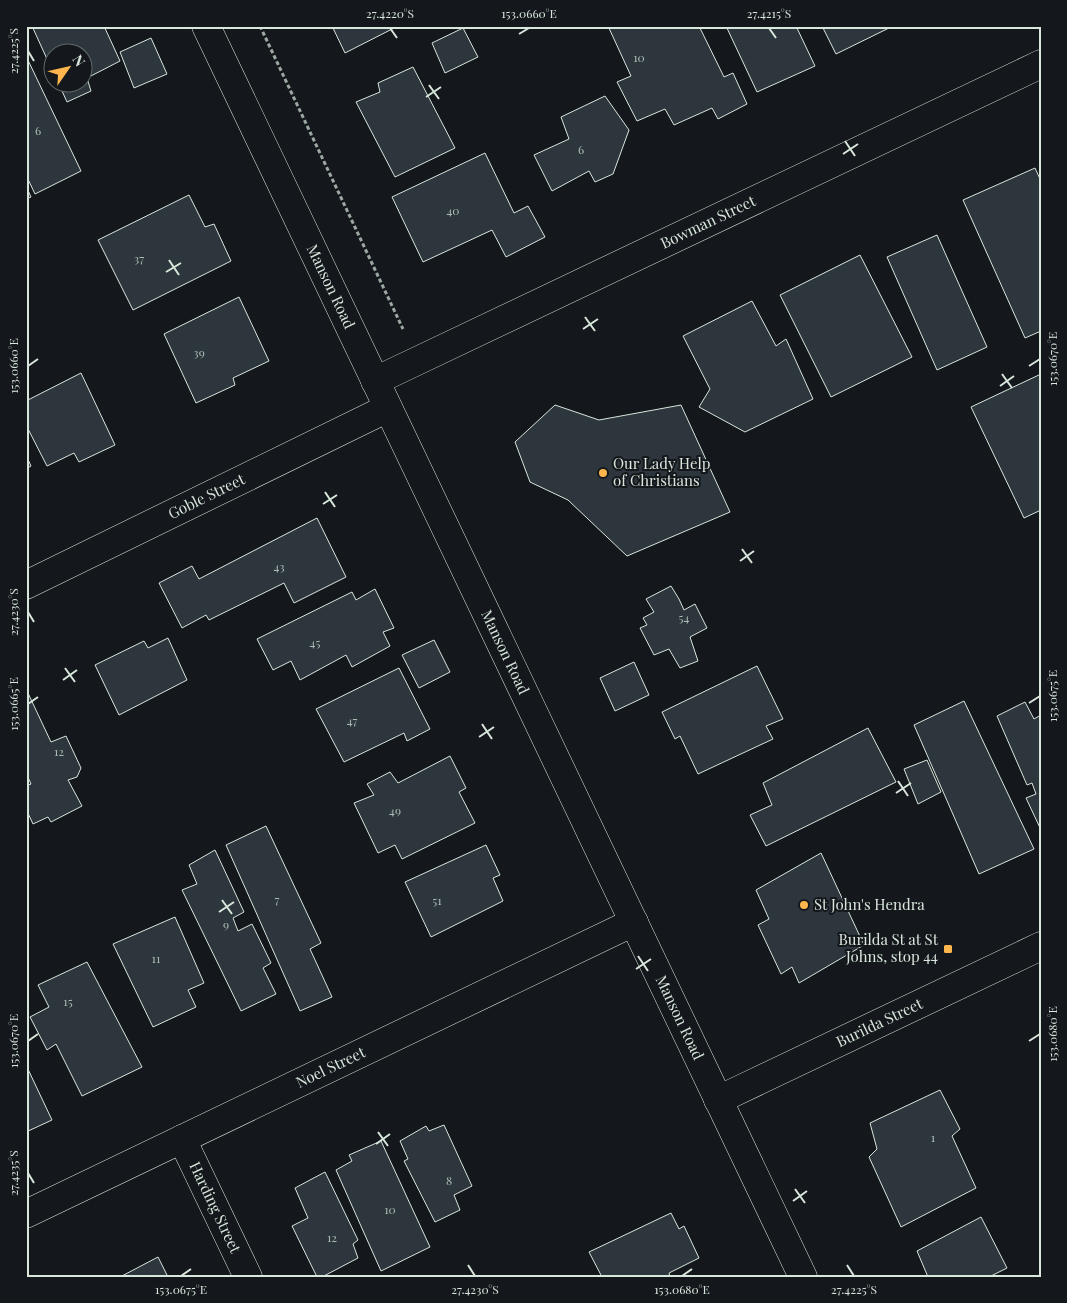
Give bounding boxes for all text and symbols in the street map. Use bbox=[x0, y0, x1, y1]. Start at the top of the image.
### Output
text: 27.4220°S bbox=[366, 5, 414, 21]
text: 153.0660°E bbox=[501, 5, 557, 21]
text: 27.4215°S bbox=[747, 5, 791, 21]
text: 27.4225°S bbox=[5, 28, 21, 74]
north arrow bbox=[42, 42, 92, 92]
house number: 10 bbox=[633, 49, 645, 65]
text: N bbox=[68, 51, 90, 70]
house number: 6 bbox=[35, 122, 41, 138]
house number: 6 bbox=[578, 141, 584, 157]
street label: Bowman Street bbox=[657, 190, 759, 253]
house number: 40 bbox=[446, 202, 460, 218]
street label: Manson Road bbox=[303, 241, 360, 332]
house number: 37 bbox=[134, 250, 144, 266]
text: 153.0670°E bbox=[1044, 332, 1060, 386]
text: 153.0660°E bbox=[5, 338, 21, 394]
house number: 39 bbox=[193, 344, 205, 360]
place label: Our Lady Help of Christians bbox=[613, 453, 711, 490]
marker: Our Lady Help of Christians bbox=[597, 467, 609, 479]
street label: Goble Street bbox=[165, 468, 248, 523]
house number: 43 bbox=[273, 558, 285, 574]
text: 27.4230°S bbox=[5, 588, 21, 636]
street label: Manson Road bbox=[477, 606, 535, 698]
house number: 54 bbox=[679, 609, 690, 625]
house number: 45 bbox=[310, 634, 320, 650]
text: 153.0675°E bbox=[1044, 670, 1060, 722]
text: 153.0665°E bbox=[5, 677, 21, 731]
house number: 47 bbox=[347, 712, 357, 728]
house number: 12 bbox=[54, 743, 64, 759]
house number: 49 bbox=[389, 802, 401, 818]
house number: 7 bbox=[275, 891, 280, 907]
house number: 51 bbox=[432, 892, 442, 908]
place label: St John's Hendra bbox=[814, 894, 925, 914]
marker: St John's Hendra bbox=[798, 899, 810, 911]
house number: 9 bbox=[223, 916, 229, 932]
place label: Burilda St at St Johns, stop 44 bbox=[838, 929, 939, 966]
marker: Burilda St at St Johns, stop 44 bbox=[942, 943, 954, 955]
house number: 11 bbox=[152, 950, 161, 966]
street label: Manson Road bbox=[652, 972, 709, 1063]
house number: 15 bbox=[63, 993, 73, 1009]
street label: Burilda Street bbox=[833, 993, 926, 1051]
text: 153.0680°E bbox=[1044, 1006, 1060, 1062]
text: 153.0670°E bbox=[5, 1014, 21, 1068]
street label: Noel Street bbox=[292, 1041, 369, 1092]
house number: 1 bbox=[931, 1129, 936, 1145]
text: 27.4235°S bbox=[5, 1150, 21, 1196]
street label: Harding Street bbox=[185, 1158, 246, 1257]
house number: 8 bbox=[446, 1172, 452, 1188]
house number: 10 bbox=[384, 1201, 396, 1217]
house number: 12 bbox=[327, 1229, 337, 1245]
text: 153.0675°E bbox=[155, 1281, 207, 1297]
text: 27.4230°S bbox=[451, 1281, 499, 1297]
text: 153.0680°E bbox=[654, 1281, 710, 1297]
text: 27.4225°S bbox=[831, 1281, 877, 1297]

